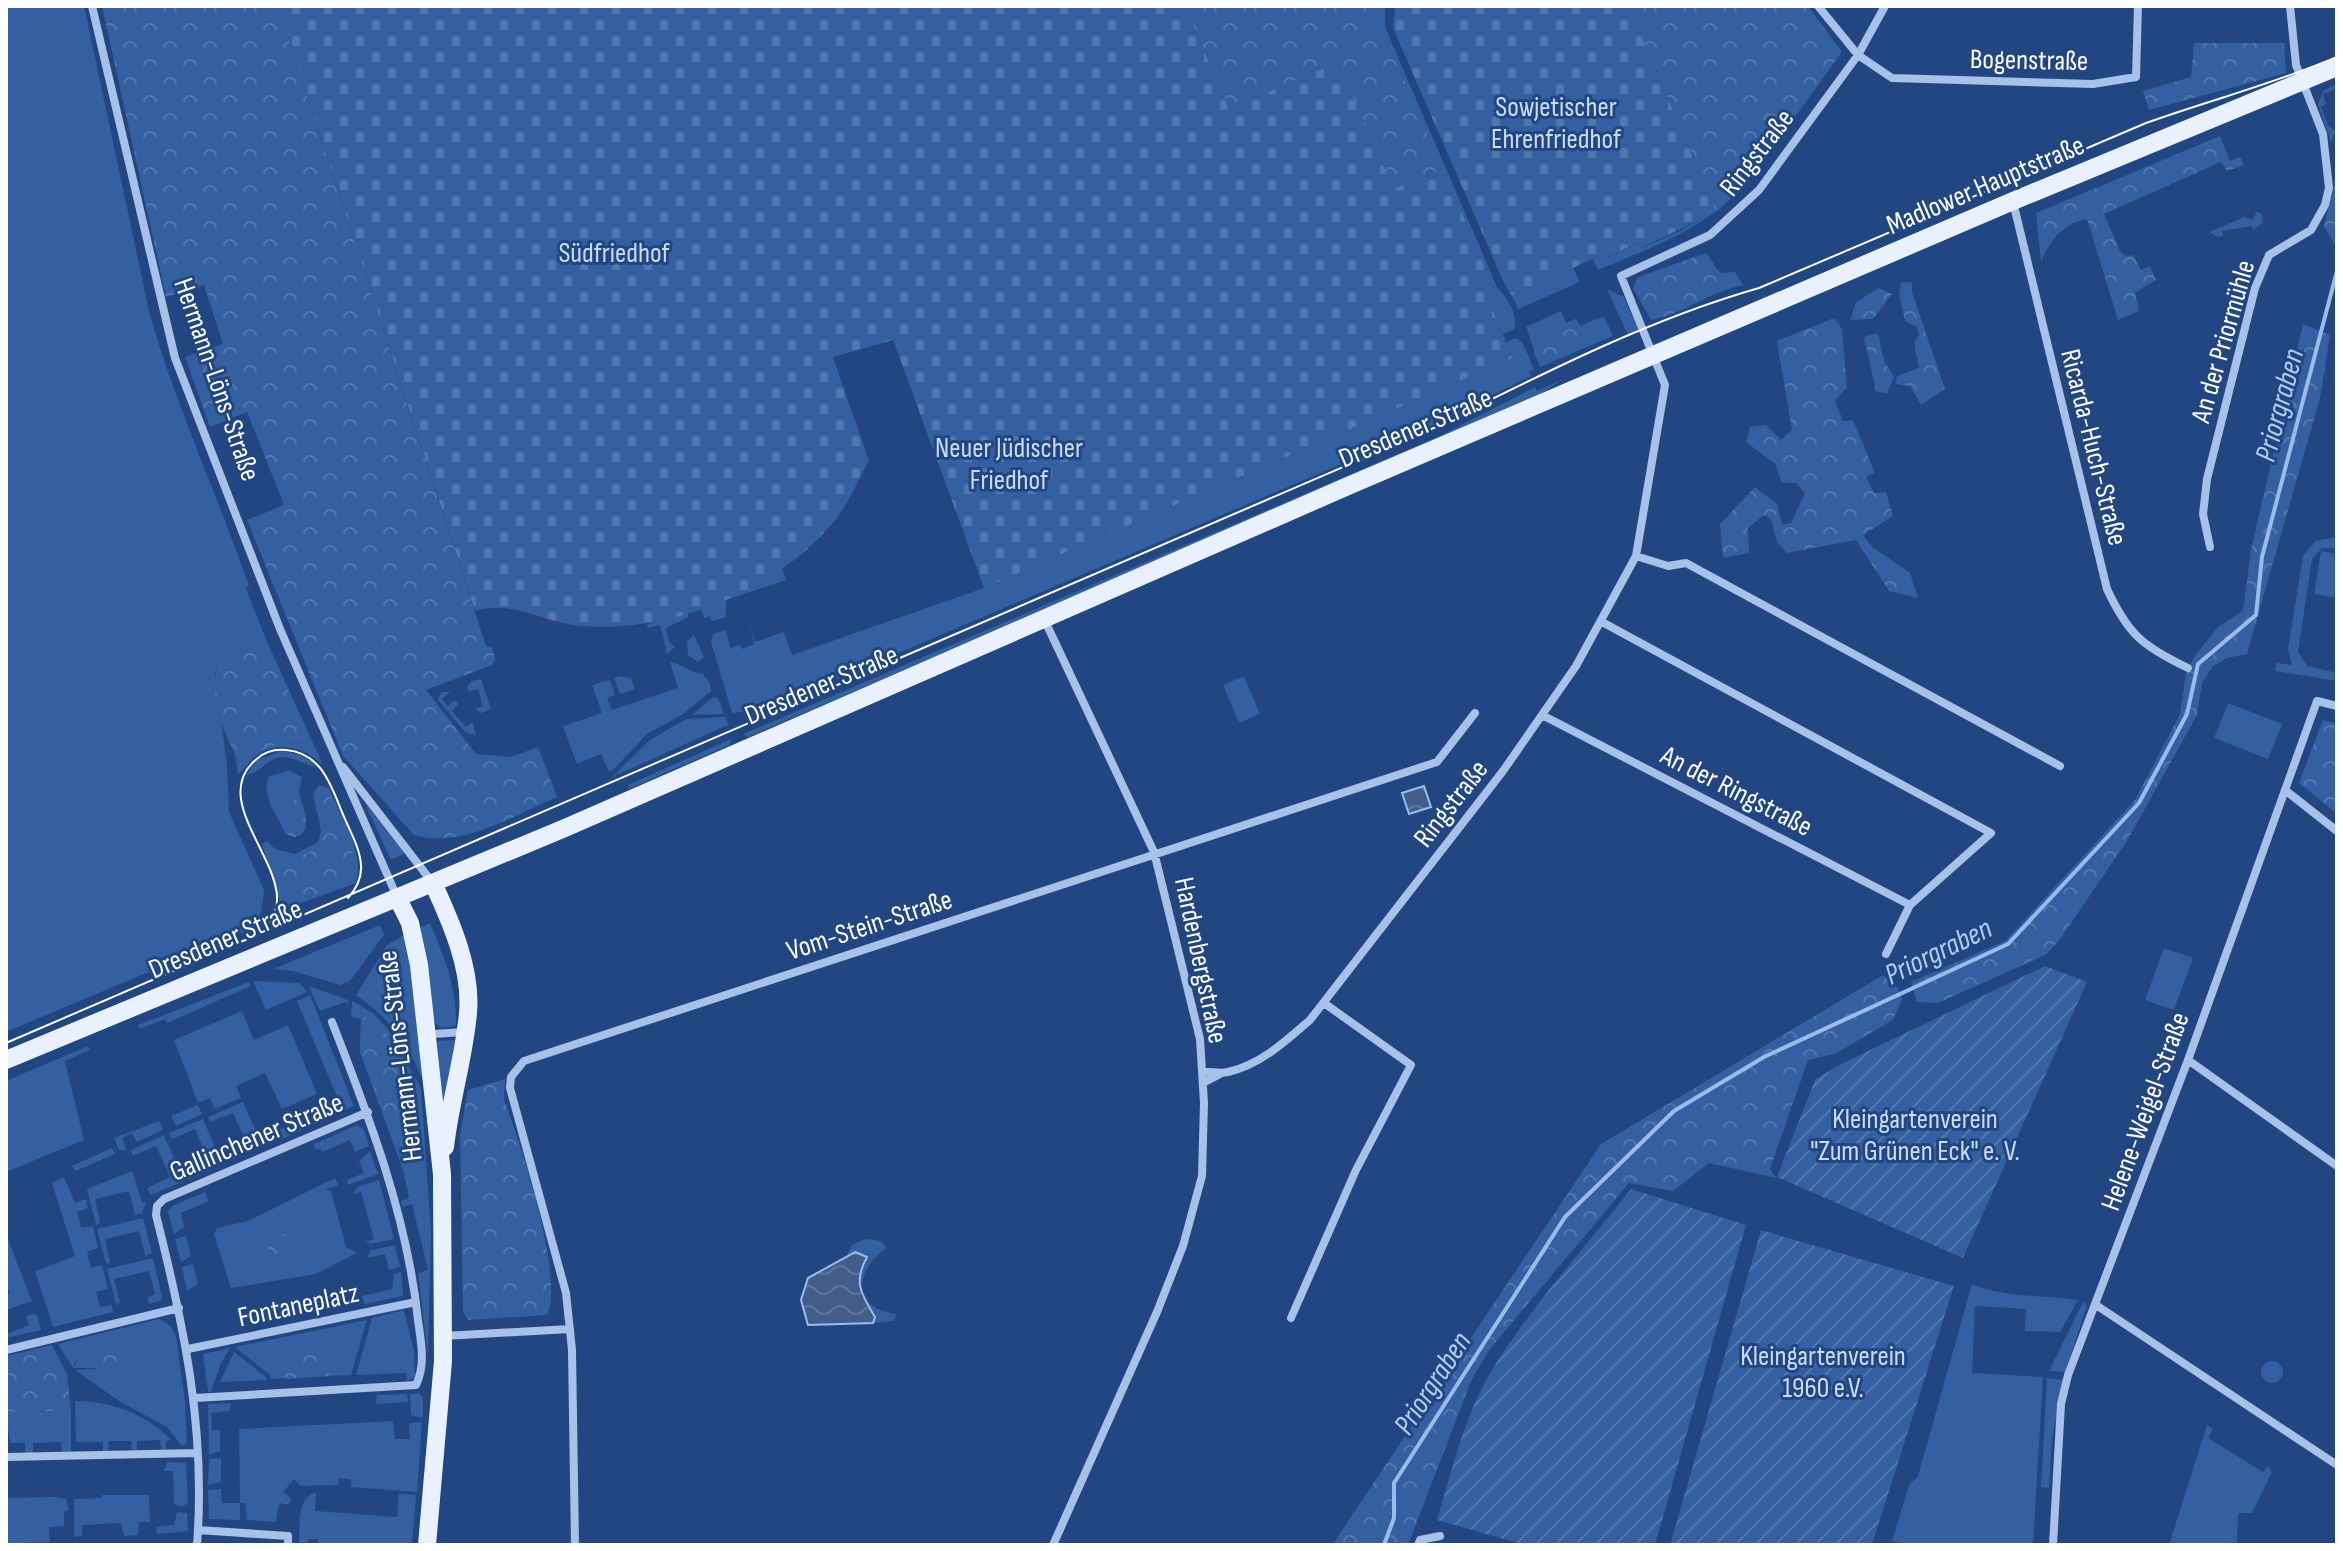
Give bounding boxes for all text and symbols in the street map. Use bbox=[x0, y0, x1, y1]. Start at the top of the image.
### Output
street label: Bogenstraße bbox=[1970, 43, 2088, 78]
park label: Sowjetischer Ehrenfriedhof bbox=[1491, 91, 1622, 156]
street label: Ringstraße bbox=[1713, 103, 1801, 203]
street label: Madlower Hauptstraße bbox=[1882, 129, 2089, 242]
park label: Südfriedhof bbox=[558, 237, 671, 270]
street label: An der Priormühle bbox=[2184, 256, 2262, 427]
street label: Hermann-Löns-Straße bbox=[166, 274, 267, 485]
water label: Priorgraben bbox=[2248, 345, 2312, 466]
street label: Ricarda-Huch-Straße bbox=[2053, 346, 2134, 549]
street label: Dresdener Straße bbox=[1334, 381, 1497, 475]
park label: Neuer Jüdischer Friedhof bbox=[935, 432, 1083, 497]
street label: Dresdener Straße bbox=[740, 638, 903, 732]
street label: An der Ringstraße bbox=[1654, 739, 1818, 844]
street label: Ringstraße bbox=[1407, 754, 1495, 854]
street label: Hardenbergstraße bbox=[1167, 874, 1234, 1046]
street label: Vom-Stein-Straße bbox=[782, 883, 956, 968]
street label: Dresdener Straße bbox=[144, 892, 307, 986]
water label: Priorgraben bbox=[1879, 910, 1998, 993]
street label: Hermann-Löns-Straße bbox=[371, 948, 430, 1163]
street label: Helene-Weigel-Straße bbox=[2094, 1008, 2197, 1215]
street label: Gallinchener Straße bbox=[165, 1086, 348, 1189]
park label: Kleingartenverein "Zum Grünen Eck" e. V. bbox=[1810, 1103, 2020, 1168]
street label: Fontaneplatz bbox=[235, 1277, 362, 1334]
water label: Priorgraben bbox=[1386, 1325, 1479, 1442]
park label: Kleingartenverein 1960 e.V. bbox=[1740, 1340, 1906, 1405]

